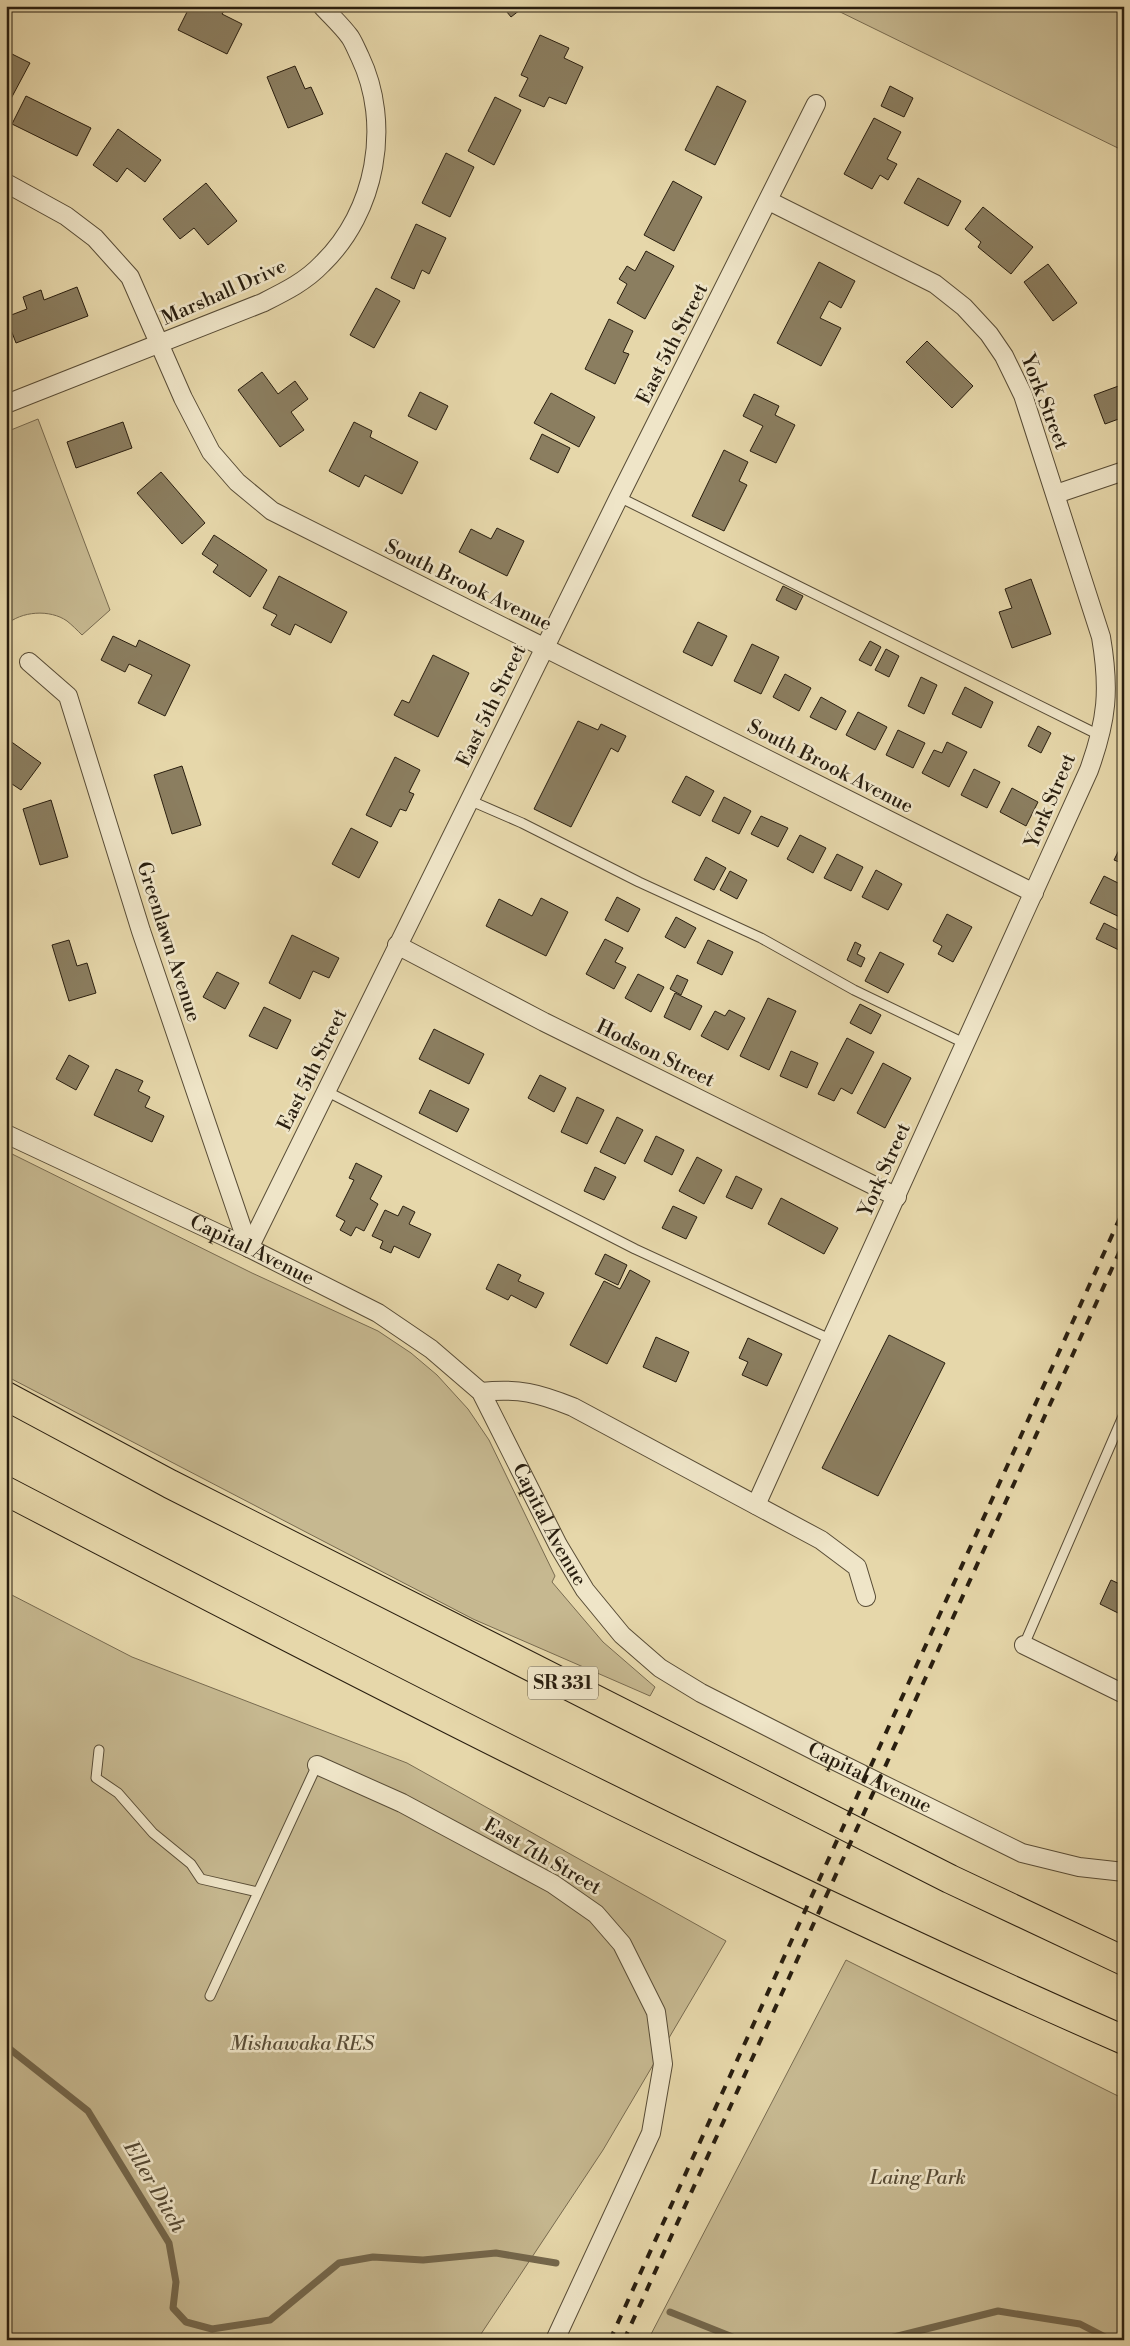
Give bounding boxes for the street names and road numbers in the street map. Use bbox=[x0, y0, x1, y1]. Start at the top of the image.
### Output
street label: Marshall Drive bbox=[158, 254, 290, 332]
street label: East 5th Street bbox=[632, 279, 714, 409]
street label: York Street bbox=[1014, 350, 1074, 453]
street label: South Brook Avenue bbox=[380, 535, 556, 637]
street label: East 5th Street bbox=[452, 641, 532, 771]
street label: South Brook Avenue bbox=[743, 714, 917, 820]
street label: York Street bbox=[1020, 750, 1082, 853]
street label: Greenlawn Avenue bbox=[130, 859, 206, 1025]
street label: East 5th Street bbox=[273, 1005, 353, 1135]
street label: Hodson Street bbox=[592, 1014, 718, 1094]
street label: York Street bbox=[853, 1119, 917, 1222]
street label: Capital Avenue bbox=[186, 1209, 318, 1291]
street label: Capital Avenue bbox=[506, 1459, 592, 1590]
road number: SR 331 bbox=[528, 1666, 598, 1700]
street label: Capital Avenue bbox=[803, 1737, 936, 1819]
street label: East 7th Street bbox=[479, 1813, 605, 1901]

